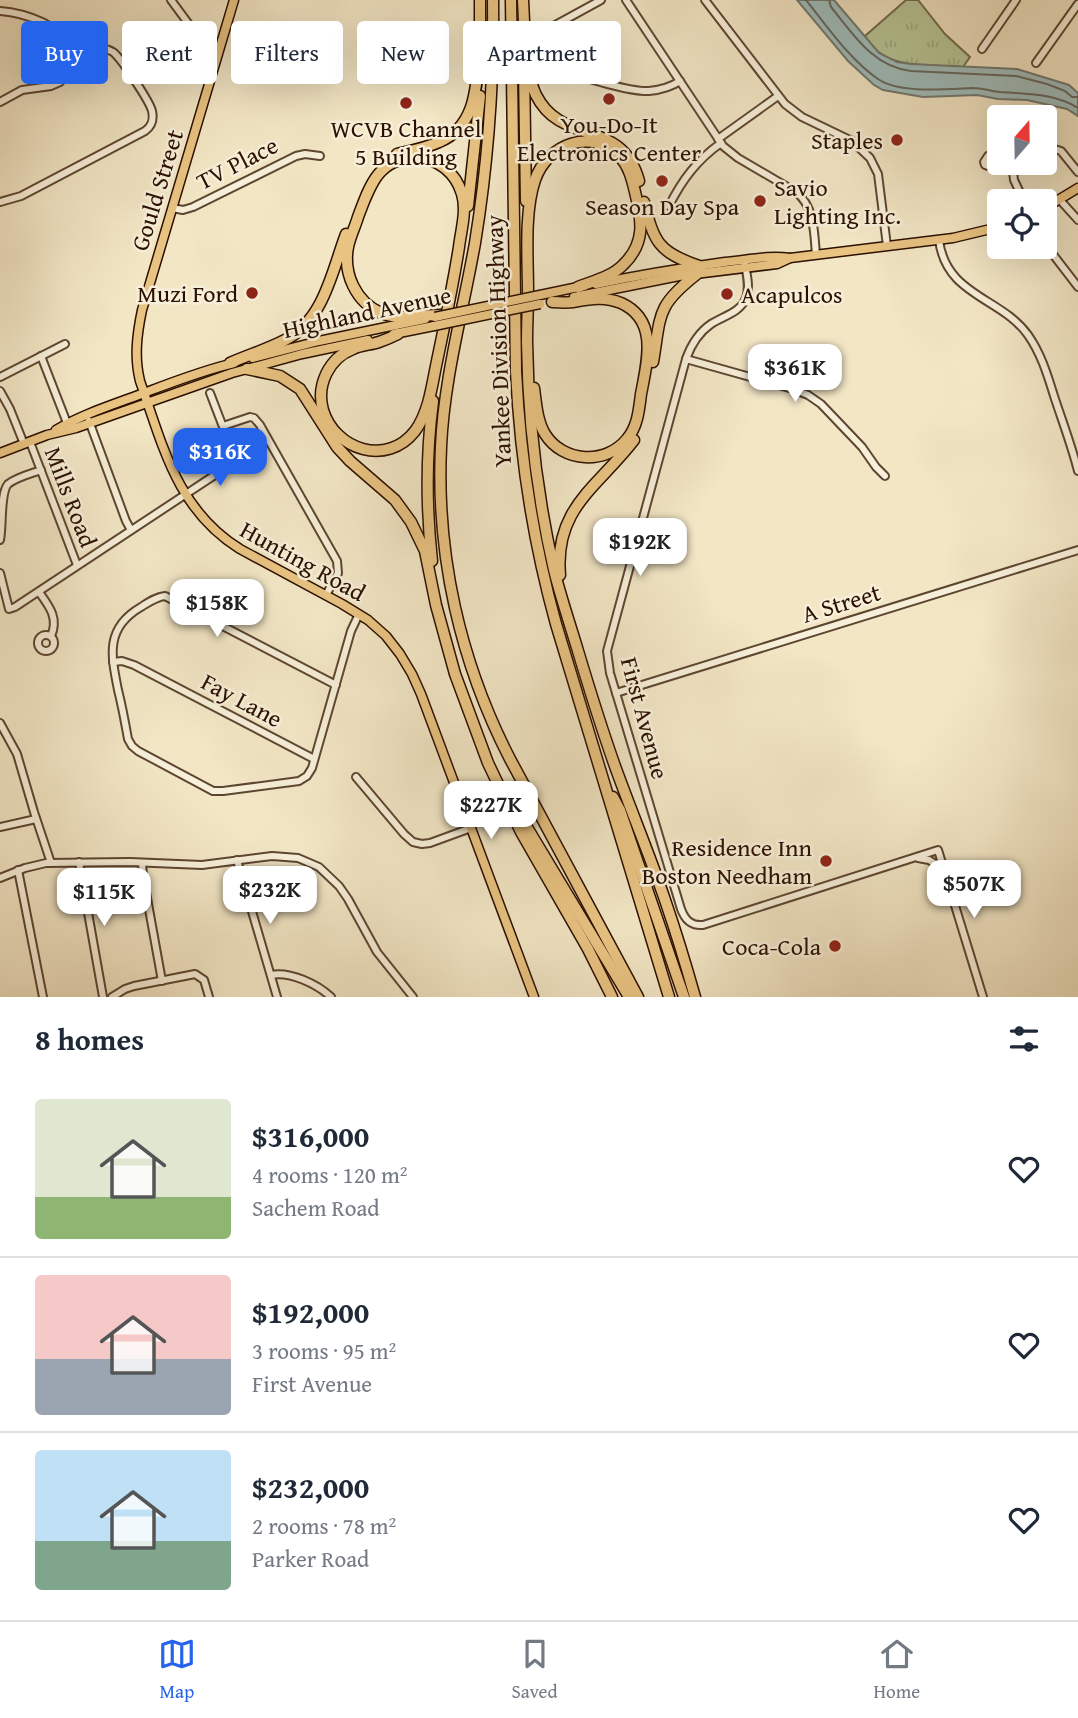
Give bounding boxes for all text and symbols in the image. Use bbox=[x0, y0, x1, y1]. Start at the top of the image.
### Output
chip: Buy bbox=[21, 21, 108, 84]
chip: Rent bbox=[122, 21, 217, 84]
chip: Filters bbox=[231, 21, 343, 84]
chip: New bbox=[357, 21, 449, 84]
chip: Apartment bbox=[463, 21, 621, 84]
marker: You-Do-It Electronics Center bbox=[601, 91, 617, 107]
marker: WCVB Channel 5 Building bbox=[398, 95, 414, 111]
north arrow bbox=[987, 105, 1057, 175]
map controls bbox=[987, 105, 1057, 259]
place label: You-Do-It Electronics Center bbox=[517, 107, 701, 170]
place label: WCVB Channel 5 Building bbox=[331, 111, 482, 174]
place label: Staples bbox=[811, 123, 883, 158]
street label: Gould Street bbox=[122, 125, 192, 255]
street label: TV Place bbox=[190, 128, 284, 198]
marker: Staples bbox=[889, 132, 905, 148]
place label: Savio Lighting Inc. bbox=[774, 170, 901, 233]
marker: Season Day Spa bbox=[654, 173, 670, 189]
place label: Season Day Spa bbox=[585, 189, 740, 224]
button: locate bbox=[987, 189, 1057, 259]
marker: Savio Lighting Inc. bbox=[752, 193, 768, 209]
street label: Yankee Division Highway bbox=[476, 214, 520, 468]
place label: Muzi Ford bbox=[137, 276, 238, 311]
street label: Highland Avenue bbox=[279, 277, 455, 347]
place label: Acapulcos bbox=[741, 277, 843, 312]
marker: Muzi Ford bbox=[244, 285, 260, 301]
marker: Acapulcos bbox=[719, 286, 735, 302]
pin: $361K bbox=[746, 344, 844, 404]
text: $361K bbox=[764, 350, 826, 383]
pin: $316K bbox=[171, 428, 269, 488]
text: $316K bbox=[189, 434, 251, 467]
street label: Mills Road bbox=[36, 442, 106, 552]
street label: Hunting Road bbox=[234, 512, 372, 610]
pin: $192K bbox=[591, 518, 689, 578]
text: $192K bbox=[609, 524, 671, 557]
street label: A Street bbox=[797, 574, 885, 632]
pin: $158K bbox=[168, 580, 266, 639]
text: $158K bbox=[186, 585, 248, 618]
street label: First Avenue bbox=[612, 653, 678, 783]
street label: Fay Lane bbox=[195, 664, 289, 736]
pin: $227K bbox=[442, 782, 540, 841]
text: $227K bbox=[460, 787, 522, 820]
place label: Residence Inn Boston Needham bbox=[642, 830, 813, 893]
marker: Residence Inn Boston Needham bbox=[818, 853, 834, 869]
pin: $507K bbox=[925, 860, 1023, 920]
pin: $232K bbox=[221, 866, 319, 926]
text: $507K bbox=[943, 866, 1005, 899]
pin: $115K bbox=[55, 869, 153, 928]
text: $232K bbox=[239, 872, 301, 905]
text: $115K bbox=[73, 874, 135, 907]
place label: Coca-Cola bbox=[722, 929, 822, 964]
marker: Coca-Cola bbox=[827, 938, 843, 954]
text: 8 homes bbox=[35, 1017, 144, 1061]
icon: filters bbox=[1005, 1020, 1043, 1058]
text: $316,000 bbox=[252, 1114, 369, 1158]
icon: home bbox=[91, 1127, 175, 1211]
icon: heart bbox=[1005, 1150, 1043, 1188]
text: 4 rooms · 120 m² bbox=[252, 1158, 407, 1191]
text: Sachem Road bbox=[252, 1191, 380, 1224]
text: $192,000 bbox=[252, 1290, 369, 1334]
icon: home bbox=[91, 1303, 175, 1387]
icon: heart bbox=[1005, 1326, 1043, 1364]
text: 3 rooms · 95 m² bbox=[252, 1334, 396, 1367]
text: First Avenue bbox=[252, 1367, 372, 1400]
text: $232,000 bbox=[252, 1465, 369, 1509]
icon: home bbox=[91, 1478, 175, 1562]
icon: heart bbox=[1005, 1501, 1043, 1539]
text: 2 rooms · 78 m² bbox=[252, 1509, 396, 1542]
text: Parker Road bbox=[252, 1542, 369, 1575]
tab: Map bbox=[158, 1635, 196, 1705]
tab: Saved bbox=[512, 1635, 558, 1705]
tab: Home bbox=[873, 1635, 920, 1705]

